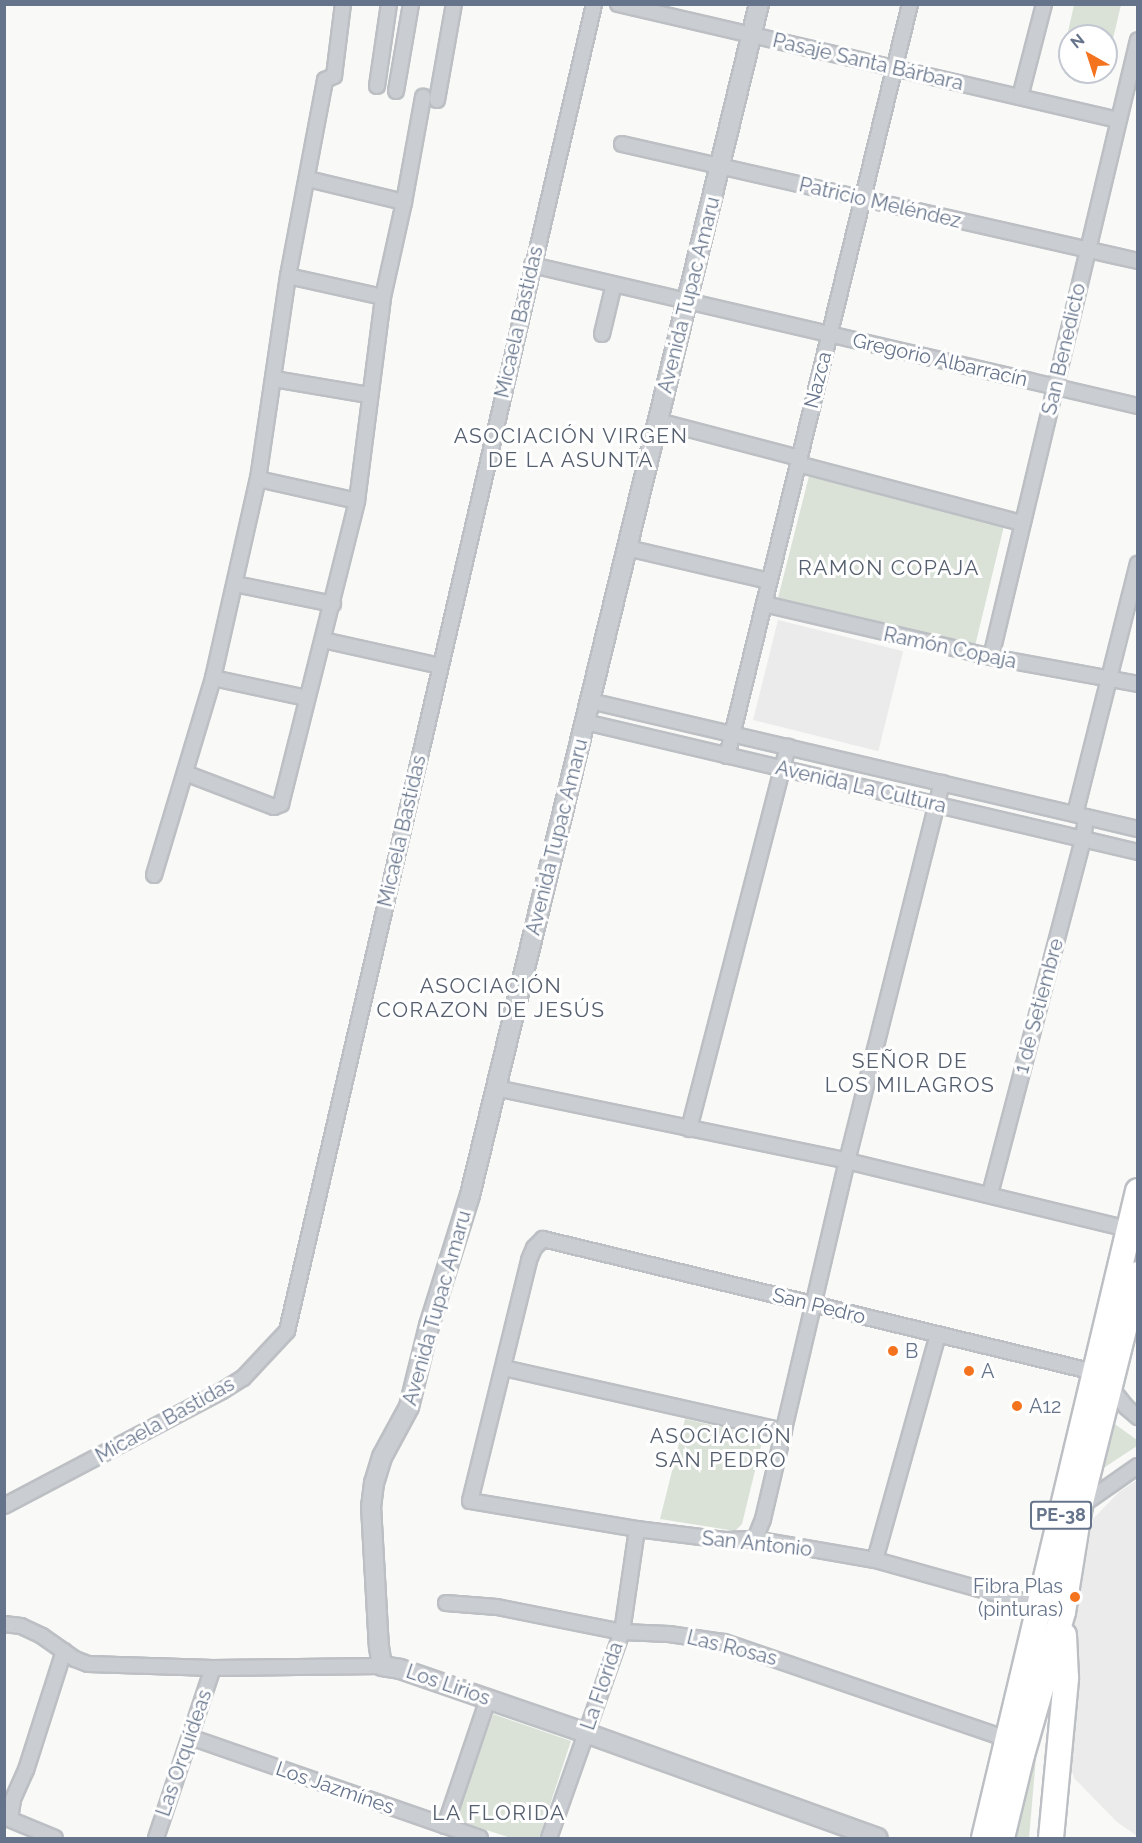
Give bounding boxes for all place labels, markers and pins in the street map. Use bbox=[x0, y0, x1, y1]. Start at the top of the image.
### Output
place label: B bbox=[905, 1339, 918, 1363]
marker: B bbox=[886, 1344, 900, 1358]
place label: A bbox=[981, 1359, 995, 1383]
marker: A bbox=[962, 1364, 976, 1378]
place label: A12 bbox=[1029, 1394, 1061, 1418]
marker: A12 bbox=[1010, 1399, 1024, 1413]
place label: Fibra Plas (pinturas) bbox=[973, 1574, 1063, 1621]
marker: Fibra Plas (pinturas) bbox=[1068, 1590, 1082, 1604]

